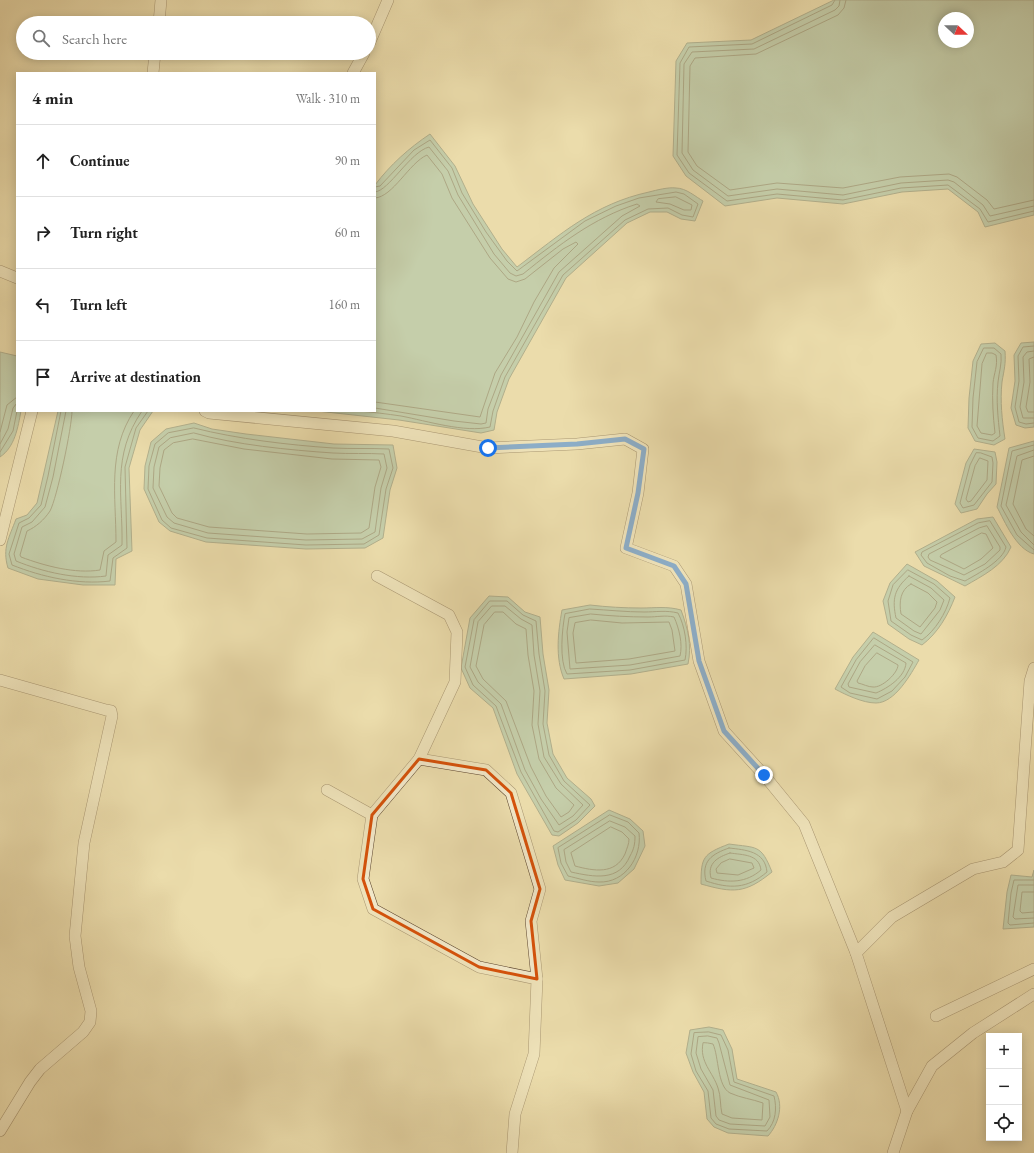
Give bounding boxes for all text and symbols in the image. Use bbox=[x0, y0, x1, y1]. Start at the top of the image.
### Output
north arrow bbox=[938, 12, 974, 48]
search box bbox=[16, 16, 376, 60]
icon: search bbox=[30, 27, 52, 49]
text: Search here bbox=[62, 29, 127, 48]
text: 4 min bbox=[32, 87, 73, 109]
text: Walk · 310 m bbox=[296, 90, 360, 107]
icon: ahead bbox=[32, 150, 54, 172]
text: Continue bbox=[70, 151, 130, 170]
text: 90 m bbox=[335, 152, 360, 169]
icon: right bbox=[32, 222, 54, 244]
text: Turn right bbox=[70, 223, 138, 242]
text: 60 m bbox=[335, 224, 360, 241]
icon: left bbox=[32, 294, 54, 316]
text: Turn left bbox=[70, 295, 127, 314]
text: 160 m bbox=[329, 296, 360, 313]
icon: arrive bbox=[32, 366, 54, 388]
text: Arrive at destination bbox=[70, 367, 201, 386]
route start bbox=[479, 439, 497, 457]
route end bbox=[755, 766, 773, 784]
map controls bbox=[986, 1033, 1022, 1141]
button: + bbox=[986, 1033, 1022, 1069]
button: − bbox=[986, 1069, 1022, 1105]
button: locate bbox=[986, 1105, 1022, 1141]

